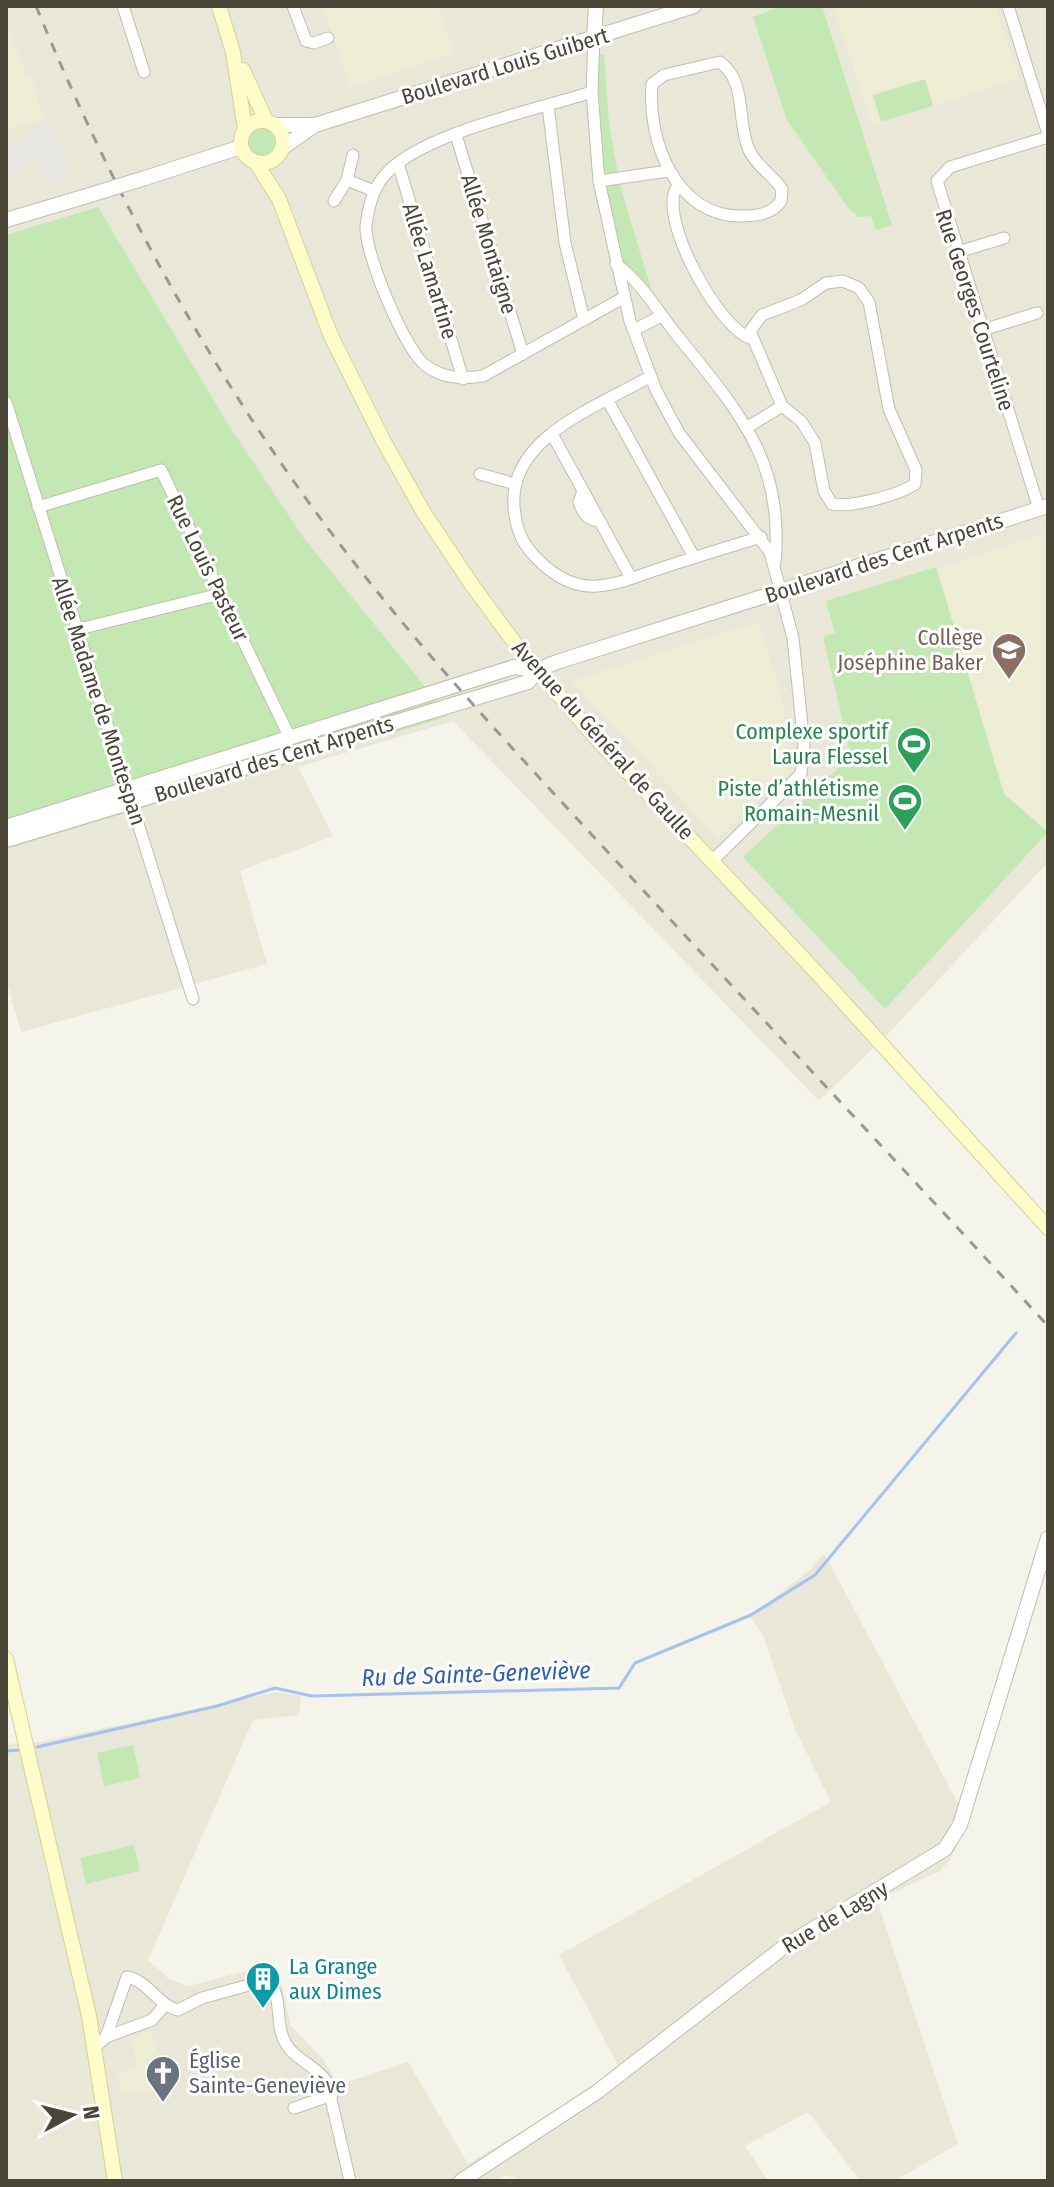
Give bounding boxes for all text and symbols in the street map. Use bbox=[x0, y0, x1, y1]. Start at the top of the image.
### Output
street label: Boulevard Louis Guibert bbox=[398, 21, 613, 110]
street label: Allée Montaigne bbox=[455, 171, 523, 317]
street label: Allée Lamartine bbox=[396, 200, 464, 342]
street label: Rue Georges Courteline bbox=[930, 206, 1020, 414]
street label: Rue Louis Pasteur bbox=[161, 491, 255, 646]
street label: Boulevard des Cent Arpents bbox=[762, 507, 1006, 609]
street label: Allée Madame de Montespan bbox=[46, 573, 152, 829]
place label: Collège Joséphine Baker bbox=[837, 624, 983, 676]
school or university icon: Collège Joséphine Baker bbox=[990, 631, 1028, 681]
street label: Avenue du Général de Gaulle bbox=[506, 635, 700, 845]
street label: Boulevard des Cent Arpents bbox=[151, 710, 397, 808]
place label: Complexe sportif Laura Flessel bbox=[735, 718, 889, 770]
sports icon: Complexe sportif Laura Flessel bbox=[895, 725, 933, 775]
place label: Piste d’athlétisme Romain-Mesnil bbox=[717, 775, 879, 827]
sports icon: Piste d’athlétisme Romain-Mesnil bbox=[886, 782, 924, 832]
water label: Ru de Sainte-Geneviève bbox=[361, 1656, 591, 1692]
street label: Rue de Lagny bbox=[777, 1875, 893, 1959]
place label: La Grange aux Dimes bbox=[289, 1953, 382, 2005]
building icon: La Grange aux Dimes bbox=[244, 1960, 282, 2010]
place label: Église Sainte-Geneviève bbox=[189, 2047, 346, 2099]
church icon: Église Sainte-Geneviève bbox=[144, 2054, 182, 2104]
north arrow bbox=[32, 2075, 112, 2155]
text: N bbox=[77, 2104, 106, 2121]

